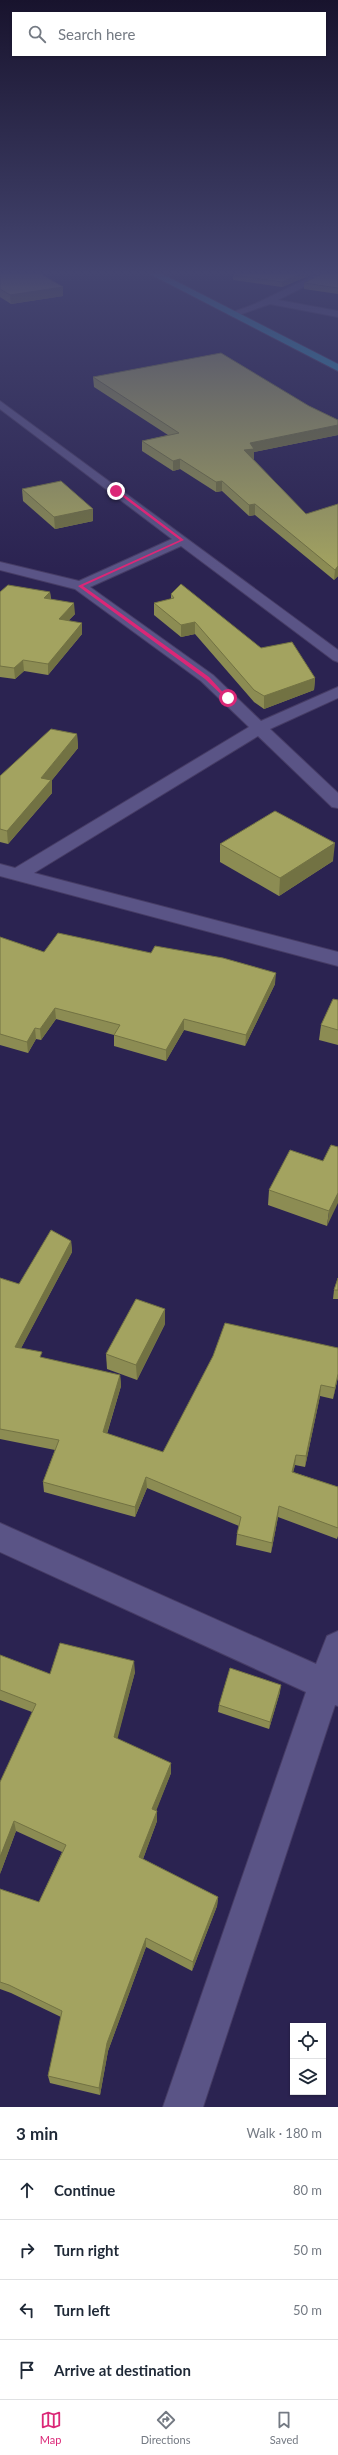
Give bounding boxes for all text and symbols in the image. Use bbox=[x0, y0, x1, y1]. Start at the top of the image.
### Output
search box bbox=[12, 12, 326, 56]
icon: search bbox=[26, 23, 48, 45]
text: Search here bbox=[58, 25, 135, 43]
route end bbox=[107, 482, 125, 500]
route start bbox=[219, 689, 237, 707]
map controls bbox=[290, 2023, 326, 2095]
button: locate bbox=[290, 2023, 326, 2059]
button: layers bbox=[290, 2059, 326, 2095]
text: 3 min bbox=[16, 2123, 58, 2144]
text: Walk · 180 m bbox=[246, 2125, 322, 2141]
icon: ahead bbox=[16, 2179, 38, 2201]
text: Continue bbox=[54, 2181, 115, 2199]
text: 80 m bbox=[293, 2182, 322, 2198]
icon: right bbox=[16, 2239, 38, 2261]
text: Turn right bbox=[54, 2241, 119, 2259]
text: 50 m bbox=[293, 2242, 322, 2258]
icon: left bbox=[16, 2299, 38, 2321]
text: Turn left bbox=[54, 2301, 110, 2319]
text: 50 m bbox=[293, 2302, 322, 2318]
icon: arrive bbox=[16, 2359, 38, 2381]
text: Arrive at destination bbox=[54, 2361, 191, 2379]
tab: Map bbox=[40, 2409, 62, 2446]
tab: Directions bbox=[141, 2409, 190, 2446]
tab: Saved bbox=[270, 2409, 298, 2446]

